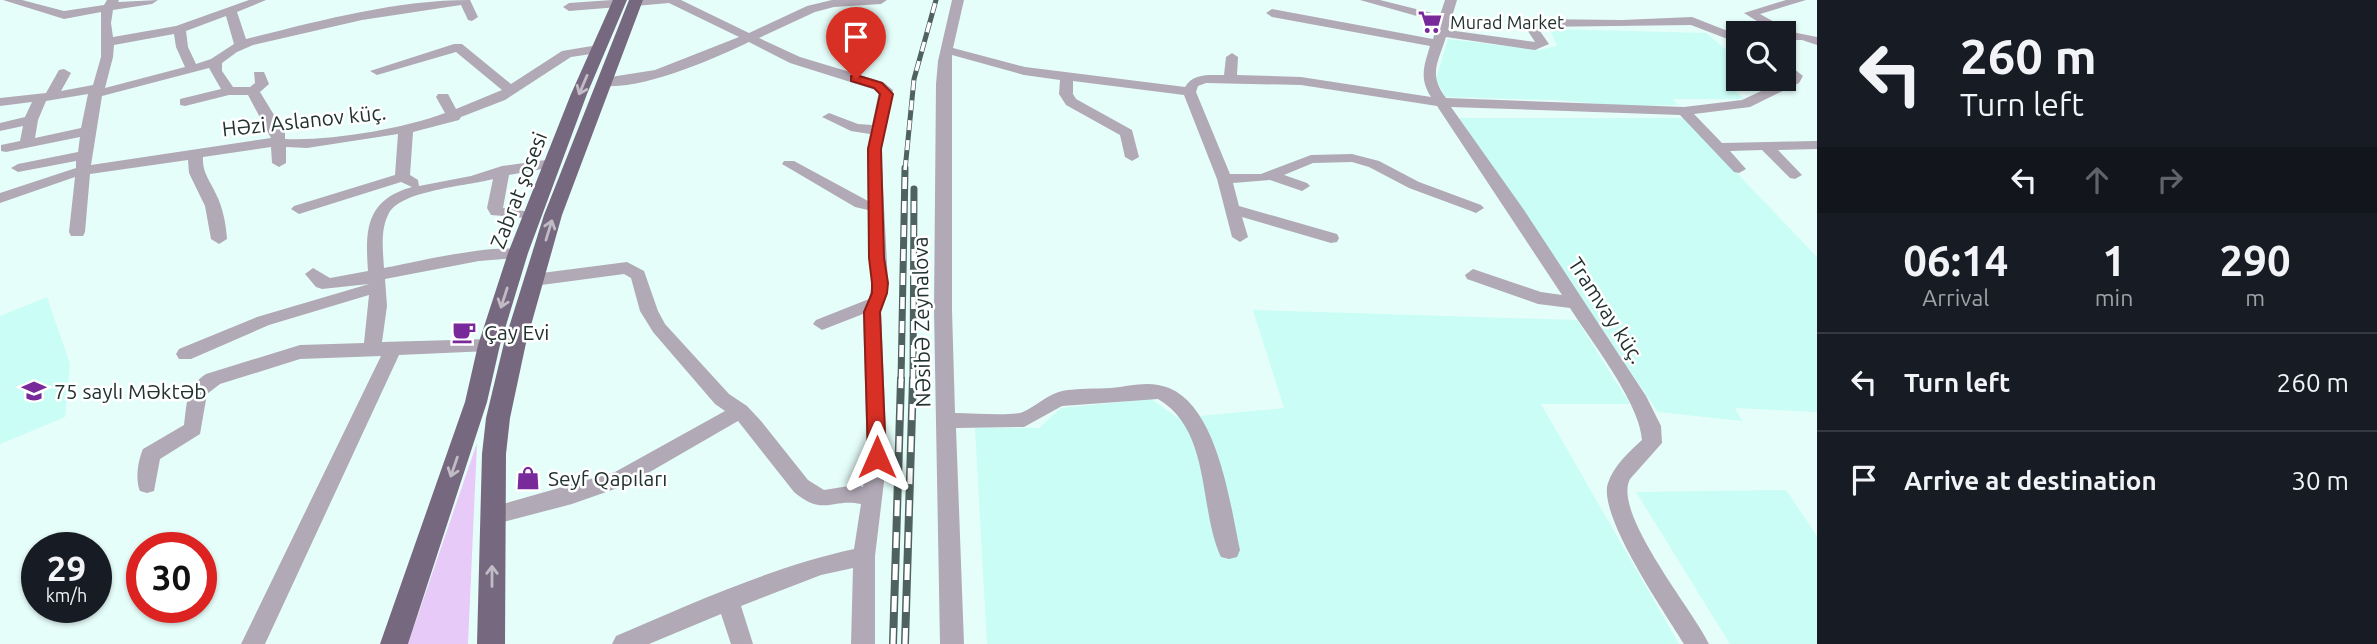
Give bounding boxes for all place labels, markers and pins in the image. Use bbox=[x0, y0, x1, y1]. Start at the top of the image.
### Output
pin bbox=[826, 7, 886, 79]
supermarket icon: Murad Market bbox=[1416, 8, 1444, 36]
place label: Murad Market bbox=[1450, 12, 1564, 32]
cafe icon: Çay Evi bbox=[450, 318, 478, 346]
place label: Çay Evi bbox=[484, 320, 549, 344]
school or university icon: 75 saylı Məktəb bbox=[20, 377, 48, 405]
place label: 75 saylı Məktəb bbox=[54, 379, 207, 403]
shop icon: Seyf Qapıları bbox=[514, 464, 542, 492]
place label: Seyf Qapıları bbox=[548, 466, 667, 490]

